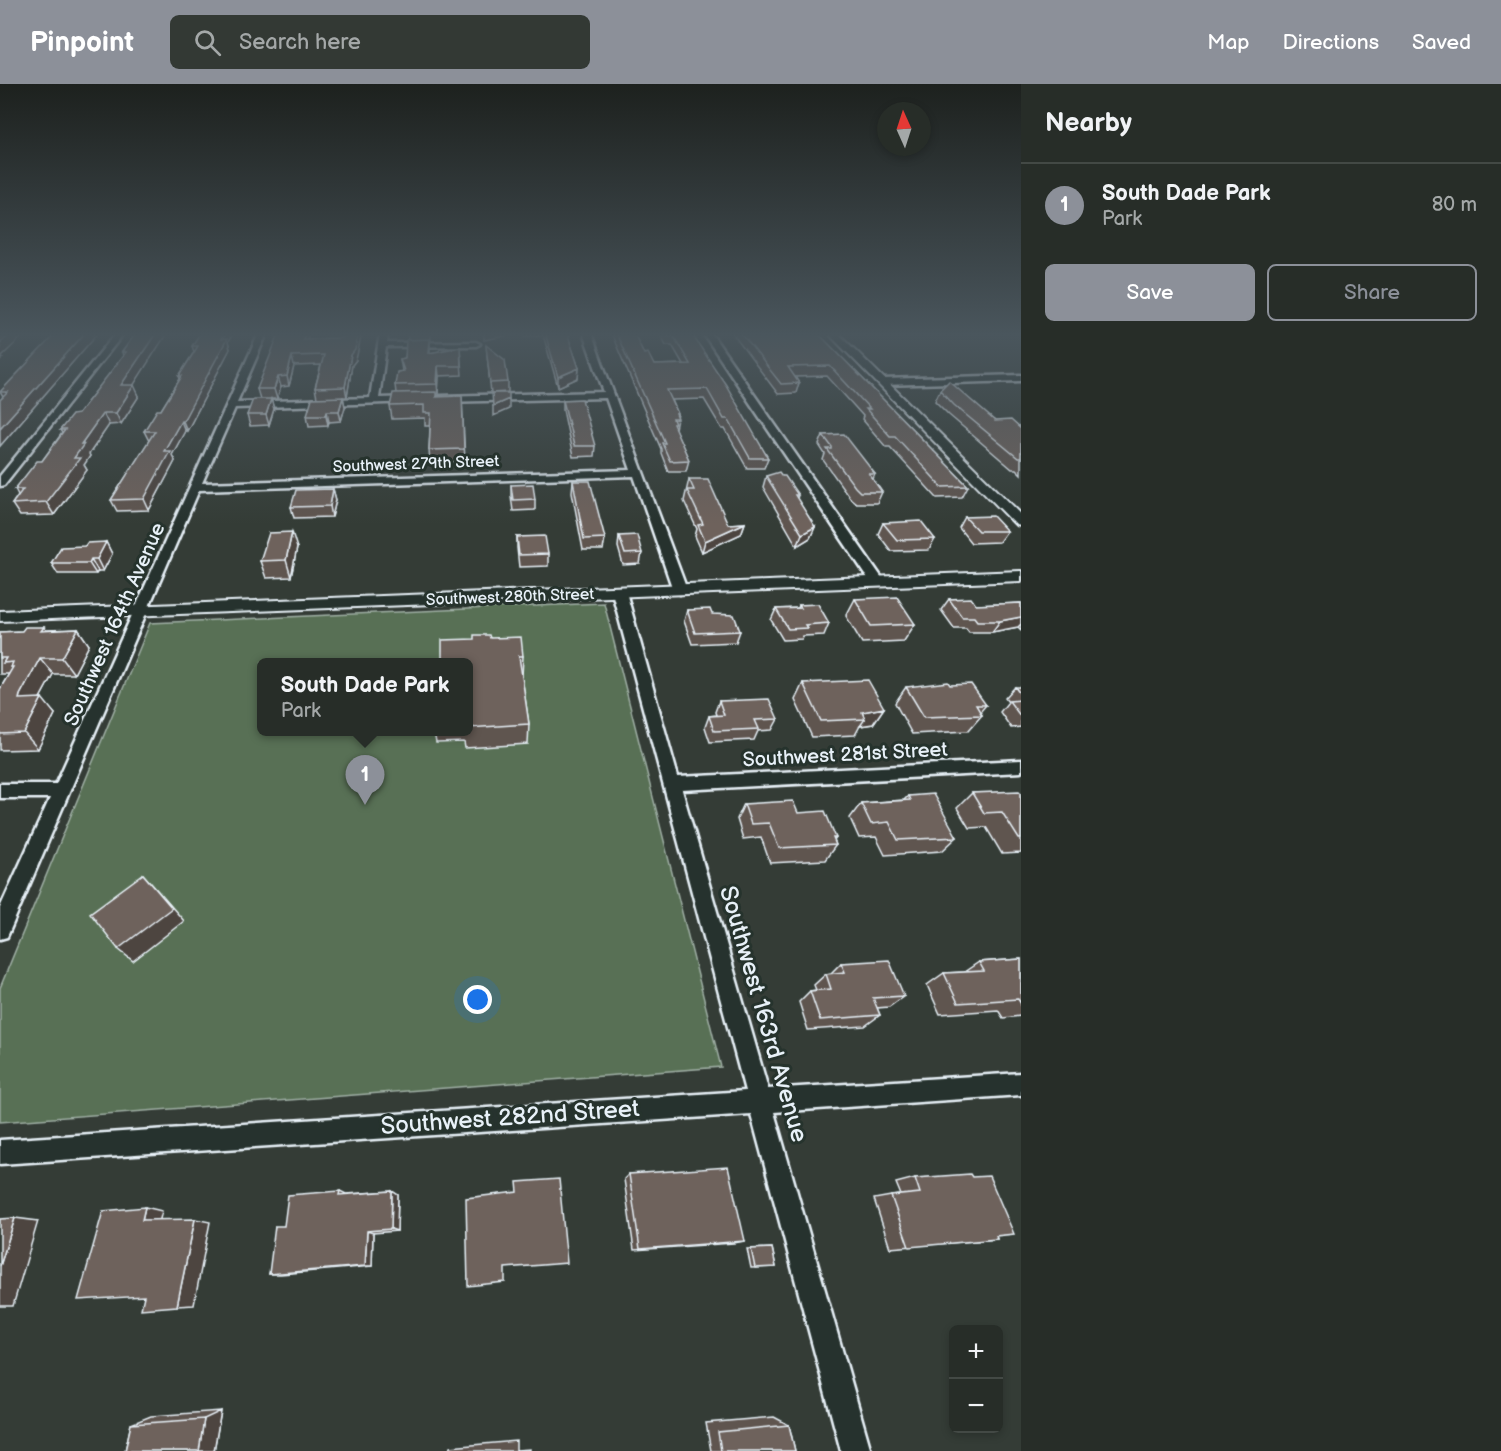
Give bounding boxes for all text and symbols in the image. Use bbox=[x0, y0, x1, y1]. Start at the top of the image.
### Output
search box bbox=[170, 15, 590, 69]
text: Pinpoint bbox=[30, 26, 134, 59]
icon: search bbox=[191, 26, 224, 59]
text: Search here bbox=[239, 29, 361, 56]
text: Map bbox=[1207, 30, 1250, 55]
text: Directions bbox=[1283, 30, 1379, 55]
text: Saved bbox=[1412, 30, 1471, 55]
north arrow bbox=[877, 102, 931, 156]
text: Nearby bbox=[1045, 108, 1132, 139]
text: South Dade Park bbox=[1102, 180, 1271, 207]
text: 1 bbox=[1060, 193, 1069, 217]
text: 80 m bbox=[1432, 193, 1477, 217]
text: Park bbox=[1102, 207, 1142, 231]
button: Save bbox=[1045, 264, 1255, 321]
button: Share bbox=[1267, 264, 1477, 321]
street label: Southwest 279th Street bbox=[332, 452, 500, 477]
street label: Southwest 164th Avenue bbox=[59, 519, 171, 730]
street label: Southwest 280th Street bbox=[426, 585, 595, 610]
popup bbox=[257, 658, 473, 736]
text: South Dade Park bbox=[281, 672, 449, 699]
text: Park bbox=[281, 699, 321, 723]
street label: Southwest 281st Street bbox=[742, 738, 948, 772]
pin: 1 bbox=[346, 756, 385, 805]
street label: Southwest 163rd Avenue bbox=[713, 883, 814, 1146]
your location bbox=[463, 985, 492, 1014]
street label: Southwest 282nd Street bbox=[380, 1094, 641, 1141]
map controls bbox=[949, 1325, 1003, 1433]
button: + bbox=[949, 1325, 1003, 1379]
button: − bbox=[949, 1379, 1003, 1433]

